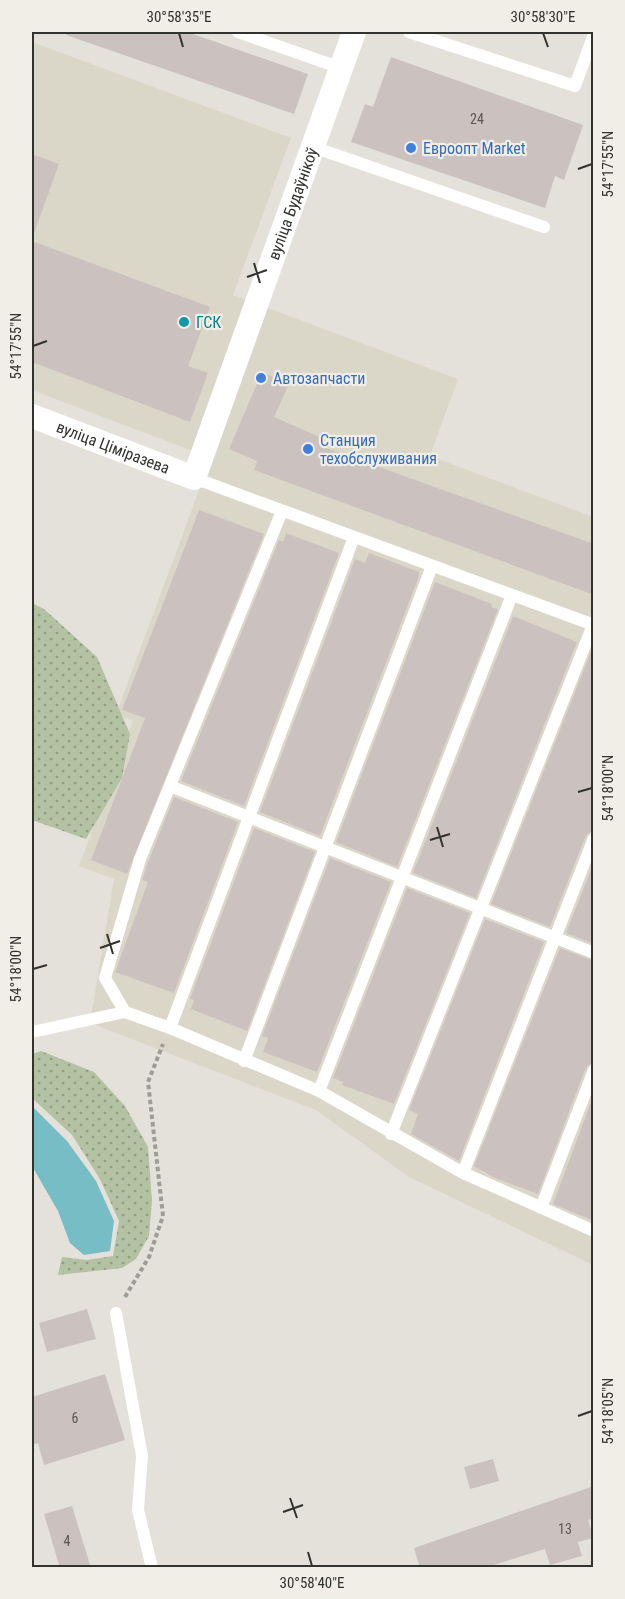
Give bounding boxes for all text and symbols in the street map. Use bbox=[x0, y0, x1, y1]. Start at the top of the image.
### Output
text: 30°58'35"E bbox=[147, 8, 211, 26]
text: 30°58'30"E bbox=[511, 8, 575, 26]
house number: 24 bbox=[470, 111, 484, 127]
text: 54°17'55"N bbox=[599, 131, 617, 197]
place label: Евроопт Market bbox=[423, 139, 526, 158]
marker: Евроопт Market bbox=[404, 141, 418, 155]
street label: вуліца Будаўнікоў bbox=[264, 145, 321, 262]
text: 54°17'55"N bbox=[7, 313, 25, 379]
place label: ГСК bbox=[196, 313, 221, 332]
marker: ГСК bbox=[177, 315, 191, 329]
place label: Автозапчасти bbox=[273, 369, 365, 388]
marker: Автозапчасти bbox=[254, 371, 268, 385]
street label: вуліца Ціміразева bbox=[54, 417, 173, 477]
place label: Станция техобслуживания bbox=[320, 431, 437, 468]
marker: Станция техобслуживания bbox=[301, 442, 315, 456]
text: 54°18'00"N bbox=[599, 755, 617, 821]
text: 54°18'00"N bbox=[7, 936, 25, 1002]
text: 54°18'05"N bbox=[599, 1378, 617, 1444]
house number: 6 bbox=[72, 1410, 79, 1426]
house number: 13 bbox=[558, 1521, 572, 1537]
house number: 4 bbox=[64, 1533, 71, 1549]
text: 30°58'40"E bbox=[280, 1574, 344, 1592]

